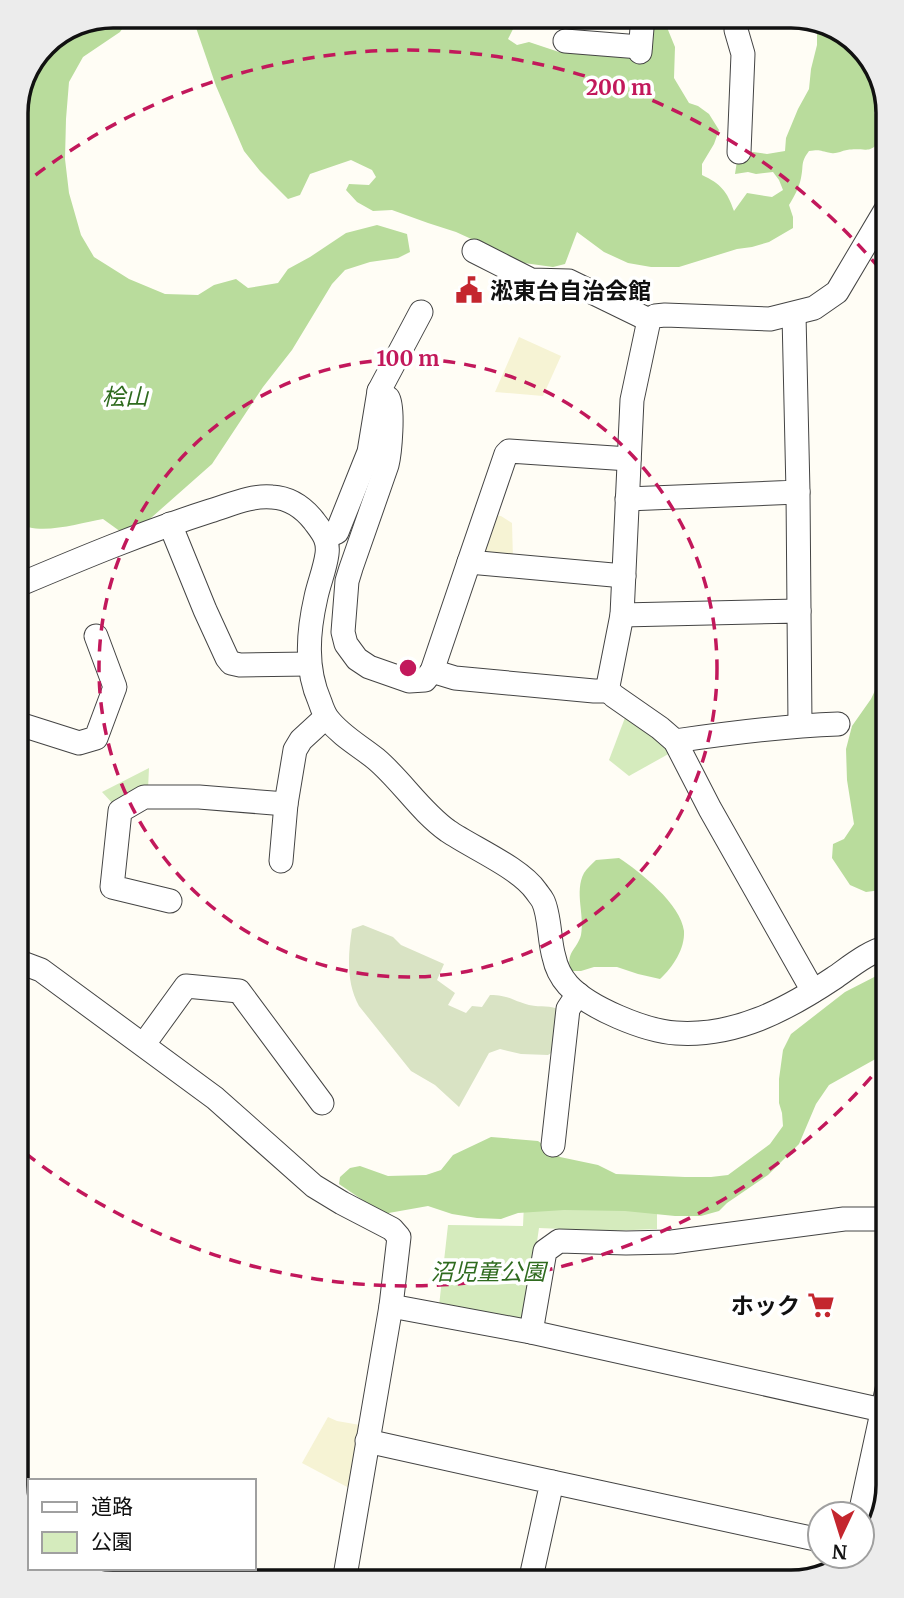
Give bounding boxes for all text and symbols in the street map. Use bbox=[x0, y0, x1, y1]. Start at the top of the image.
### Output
text: 200 m bbox=[586, 74, 652, 101]
public building icon: 淞東台自治会館 bbox=[454, 275, 484, 305]
place label: 淞東台自治会館 bbox=[490, 276, 651, 305]
text: 100 m bbox=[377, 345, 439, 372]
park label: 桧山 bbox=[102, 382, 150, 411]
centre of rings bbox=[396, 656, 420, 680]
park label: 沼児童公園 bbox=[431, 1257, 549, 1286]
supermarket icon: ホック bbox=[806, 1290, 836, 1320]
place label: ホック bbox=[731, 1291, 800, 1320]
legend bbox=[28, 1479, 256, 1570]
text: 道路 bbox=[91, 1493, 133, 1520]
north arrow bbox=[806, 1500, 876, 1570]
text: 公園 bbox=[91, 1528, 133, 1555]
text: N bbox=[831, 1539, 848, 1564]

